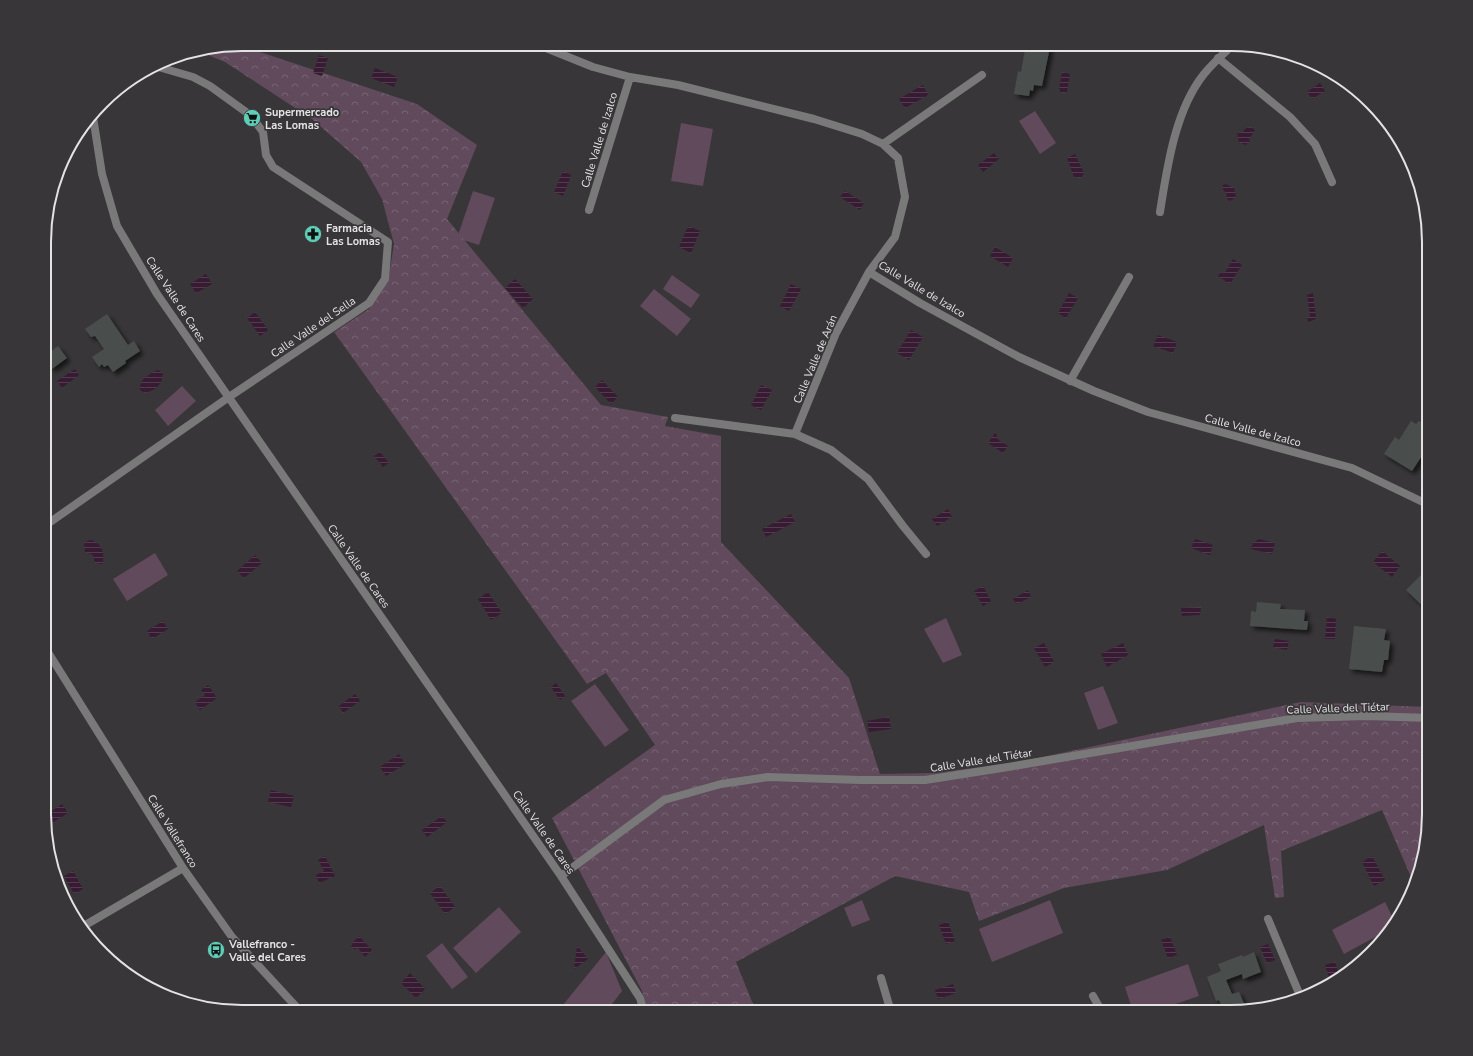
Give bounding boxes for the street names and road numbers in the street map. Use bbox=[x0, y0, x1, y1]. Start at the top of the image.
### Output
street label: Calle Valle de Izalco bbox=[578, 91, 621, 190]
street label: Calle Valle de Cares bbox=[142, 254, 209, 345]
street label: Calle Valle de Izalco bbox=[875, 257, 968, 321]
street label: Calle Valle del Sella bbox=[268, 293, 359, 361]
street label: Calle Valle de Arán bbox=[790, 312, 841, 406]
street label: Calle Valle de Izalco bbox=[1203, 410, 1303, 451]
street label: Calle Valle de Cares bbox=[324, 521, 393, 611]
street label: Calle Valle del Tiétar bbox=[1286, 699, 1390, 718]
street label: Calle Valle del Tiétar bbox=[929, 745, 1033, 776]
street label: Calle Valle de Cares bbox=[509, 787, 578, 877]
street label: Calle Vallefranco bbox=[144, 792, 201, 871]

